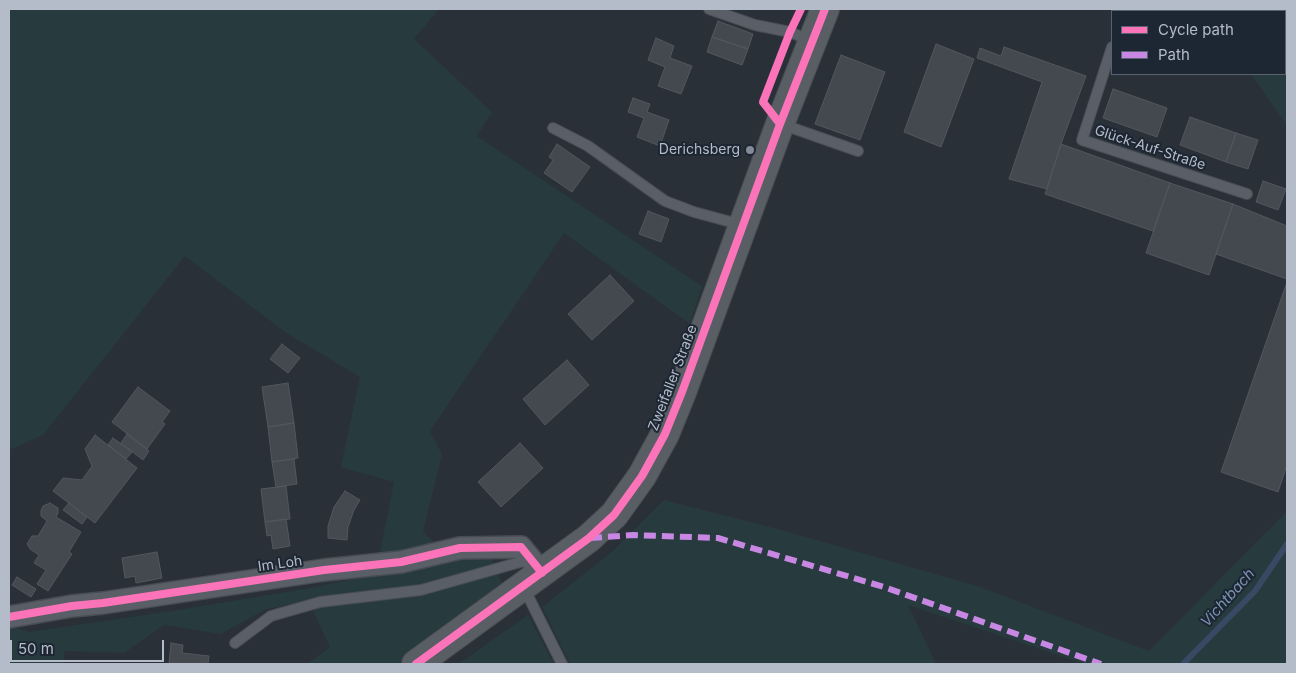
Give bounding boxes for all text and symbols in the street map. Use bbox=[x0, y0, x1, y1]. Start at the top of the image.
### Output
legend bbox=[1111, 10, 1286, 75]
text: Cycle path bbox=[1158, 20, 1234, 39]
text: Path bbox=[1158, 45, 1190, 64]
street label: Glück-Auf-Straße bbox=[1092, 122, 1208, 174]
place label: Derichsberg bbox=[659, 142, 740, 158]
marker: Derichsberg bbox=[744, 144, 756, 156]
street label: Zweifaller Straße bbox=[645, 323, 701, 433]
street label: Im Loh bbox=[257, 553, 303, 575]
water label: Vichtbach bbox=[1197, 565, 1259, 631]
scale bar bbox=[12, 630, 166, 662]
text: 50 m bbox=[18, 639, 54, 658]

